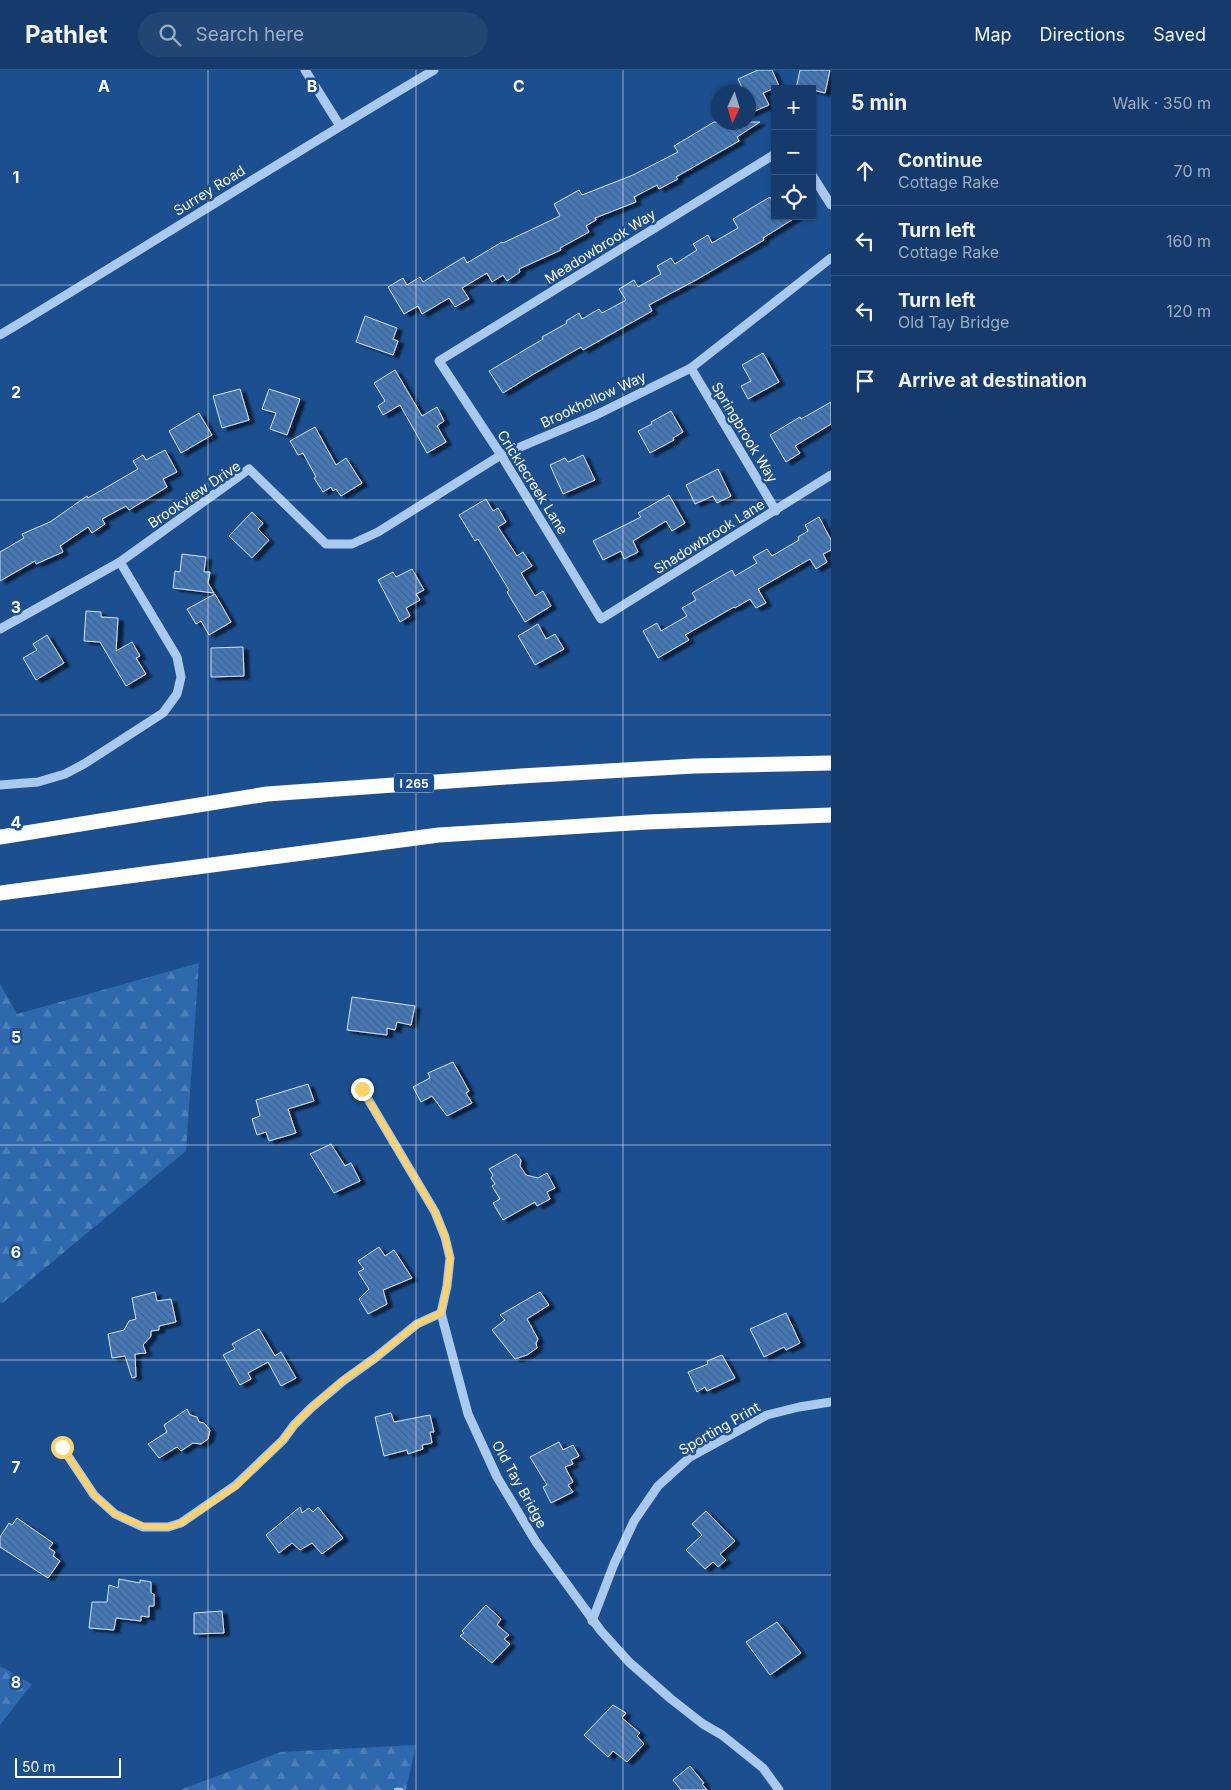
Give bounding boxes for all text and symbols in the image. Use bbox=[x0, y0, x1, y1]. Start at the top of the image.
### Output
search box bbox=[138, 12, 488, 57]
text: Pathlet bbox=[25, 20, 108, 49]
icon: search bbox=[156, 21, 184, 49]
text: Search here bbox=[196, 23, 304, 46]
text: Map bbox=[974, 24, 1012, 45]
text: Directions bbox=[1040, 24, 1125, 45]
text: Saved bbox=[1153, 24, 1206, 45]
text: A bbox=[98, 76, 110, 96]
text: B bbox=[307, 76, 317, 96]
text: C bbox=[513, 76, 525, 96]
north arrow bbox=[711, 85, 756, 130]
map controls bbox=[771, 85, 816, 220]
button: + bbox=[771, 85, 816, 130]
text: 5 min bbox=[851, 90, 907, 115]
text: Walk · 350 m bbox=[1113, 93, 1211, 113]
button: − bbox=[771, 130, 816, 175]
text: Continue bbox=[898, 149, 983, 172]
icon: ahead bbox=[851, 157, 879, 185]
street label: Surrey Road bbox=[170, 161, 248, 219]
text: 70 m bbox=[1174, 161, 1211, 181]
text: 1 bbox=[13, 167, 19, 187]
text: Cottage Rake bbox=[898, 172, 999, 192]
button: locate bbox=[771, 175, 816, 220]
street label: Meadowbrook Way bbox=[541, 205, 659, 287]
text: Turn left bbox=[898, 219, 976, 242]
icon: left bbox=[851, 227, 879, 255]
text: 160 m bbox=[1166, 231, 1211, 251]
text: Cottage Rake bbox=[898, 242, 999, 262]
text: Turn left bbox=[898, 289, 976, 312]
icon: left bbox=[851, 297, 879, 325]
text: 120 m bbox=[1166, 301, 1211, 321]
text: Old Tay Bridge bbox=[898, 312, 1009, 332]
street label: Brookhollow Way bbox=[538, 367, 648, 431]
icon: arrive bbox=[851, 367, 879, 395]
text: Arrive at destination bbox=[898, 369, 1087, 392]
street label: Springbrook Way bbox=[708, 379, 782, 485]
text: 2 bbox=[11, 382, 21, 402]
street label: Cricklecreek Lane bbox=[494, 427, 572, 537]
street label: Brookview Drive bbox=[144, 457, 244, 531]
street label: Shadowbrook Lane bbox=[650, 495, 768, 577]
text: 3 bbox=[11, 597, 21, 617]
road number: I 265 bbox=[394, 774, 434, 792]
text: 4 bbox=[11, 812, 22, 832]
text: 5 bbox=[11, 1027, 21, 1047]
route end bbox=[351, 1078, 374, 1101]
text: 6 bbox=[11, 1242, 21, 1262]
street label: Sporting Print bbox=[675, 1398, 763, 1458]
route start bbox=[51, 1436, 74, 1459]
street label: Old Tay Bridge bbox=[489, 1437, 551, 1531]
text: 7 bbox=[11, 1457, 21, 1477]
text: 8 bbox=[11, 1672, 21, 1692]
scale bar bbox=[15, 1755, 121, 1778]
text: 50 m bbox=[22, 1758, 56, 1775]

